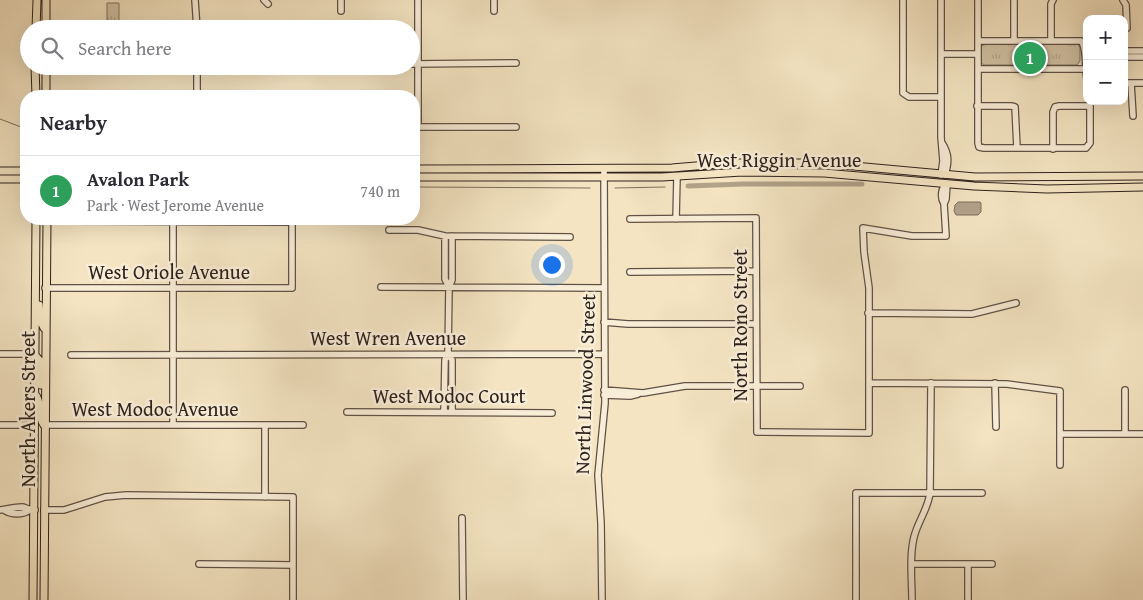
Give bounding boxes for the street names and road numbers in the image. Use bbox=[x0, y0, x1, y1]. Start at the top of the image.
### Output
street label: West Riggin Avenue bbox=[697, 145, 861, 174]
street label: North Rono Street bbox=[725, 249, 754, 401]
street label: West Oriole Avenue bbox=[88, 257, 250, 286]
street label: North Linwood Street bbox=[567, 293, 602, 475]
street label: West Wren Avenue bbox=[310, 323, 466, 352]
street label: North Akers Street bbox=[13, 331, 42, 487]
street label: West Modoc Court bbox=[373, 381, 525, 410]
street label: West Modoc Avenue bbox=[71, 394, 239, 423]

